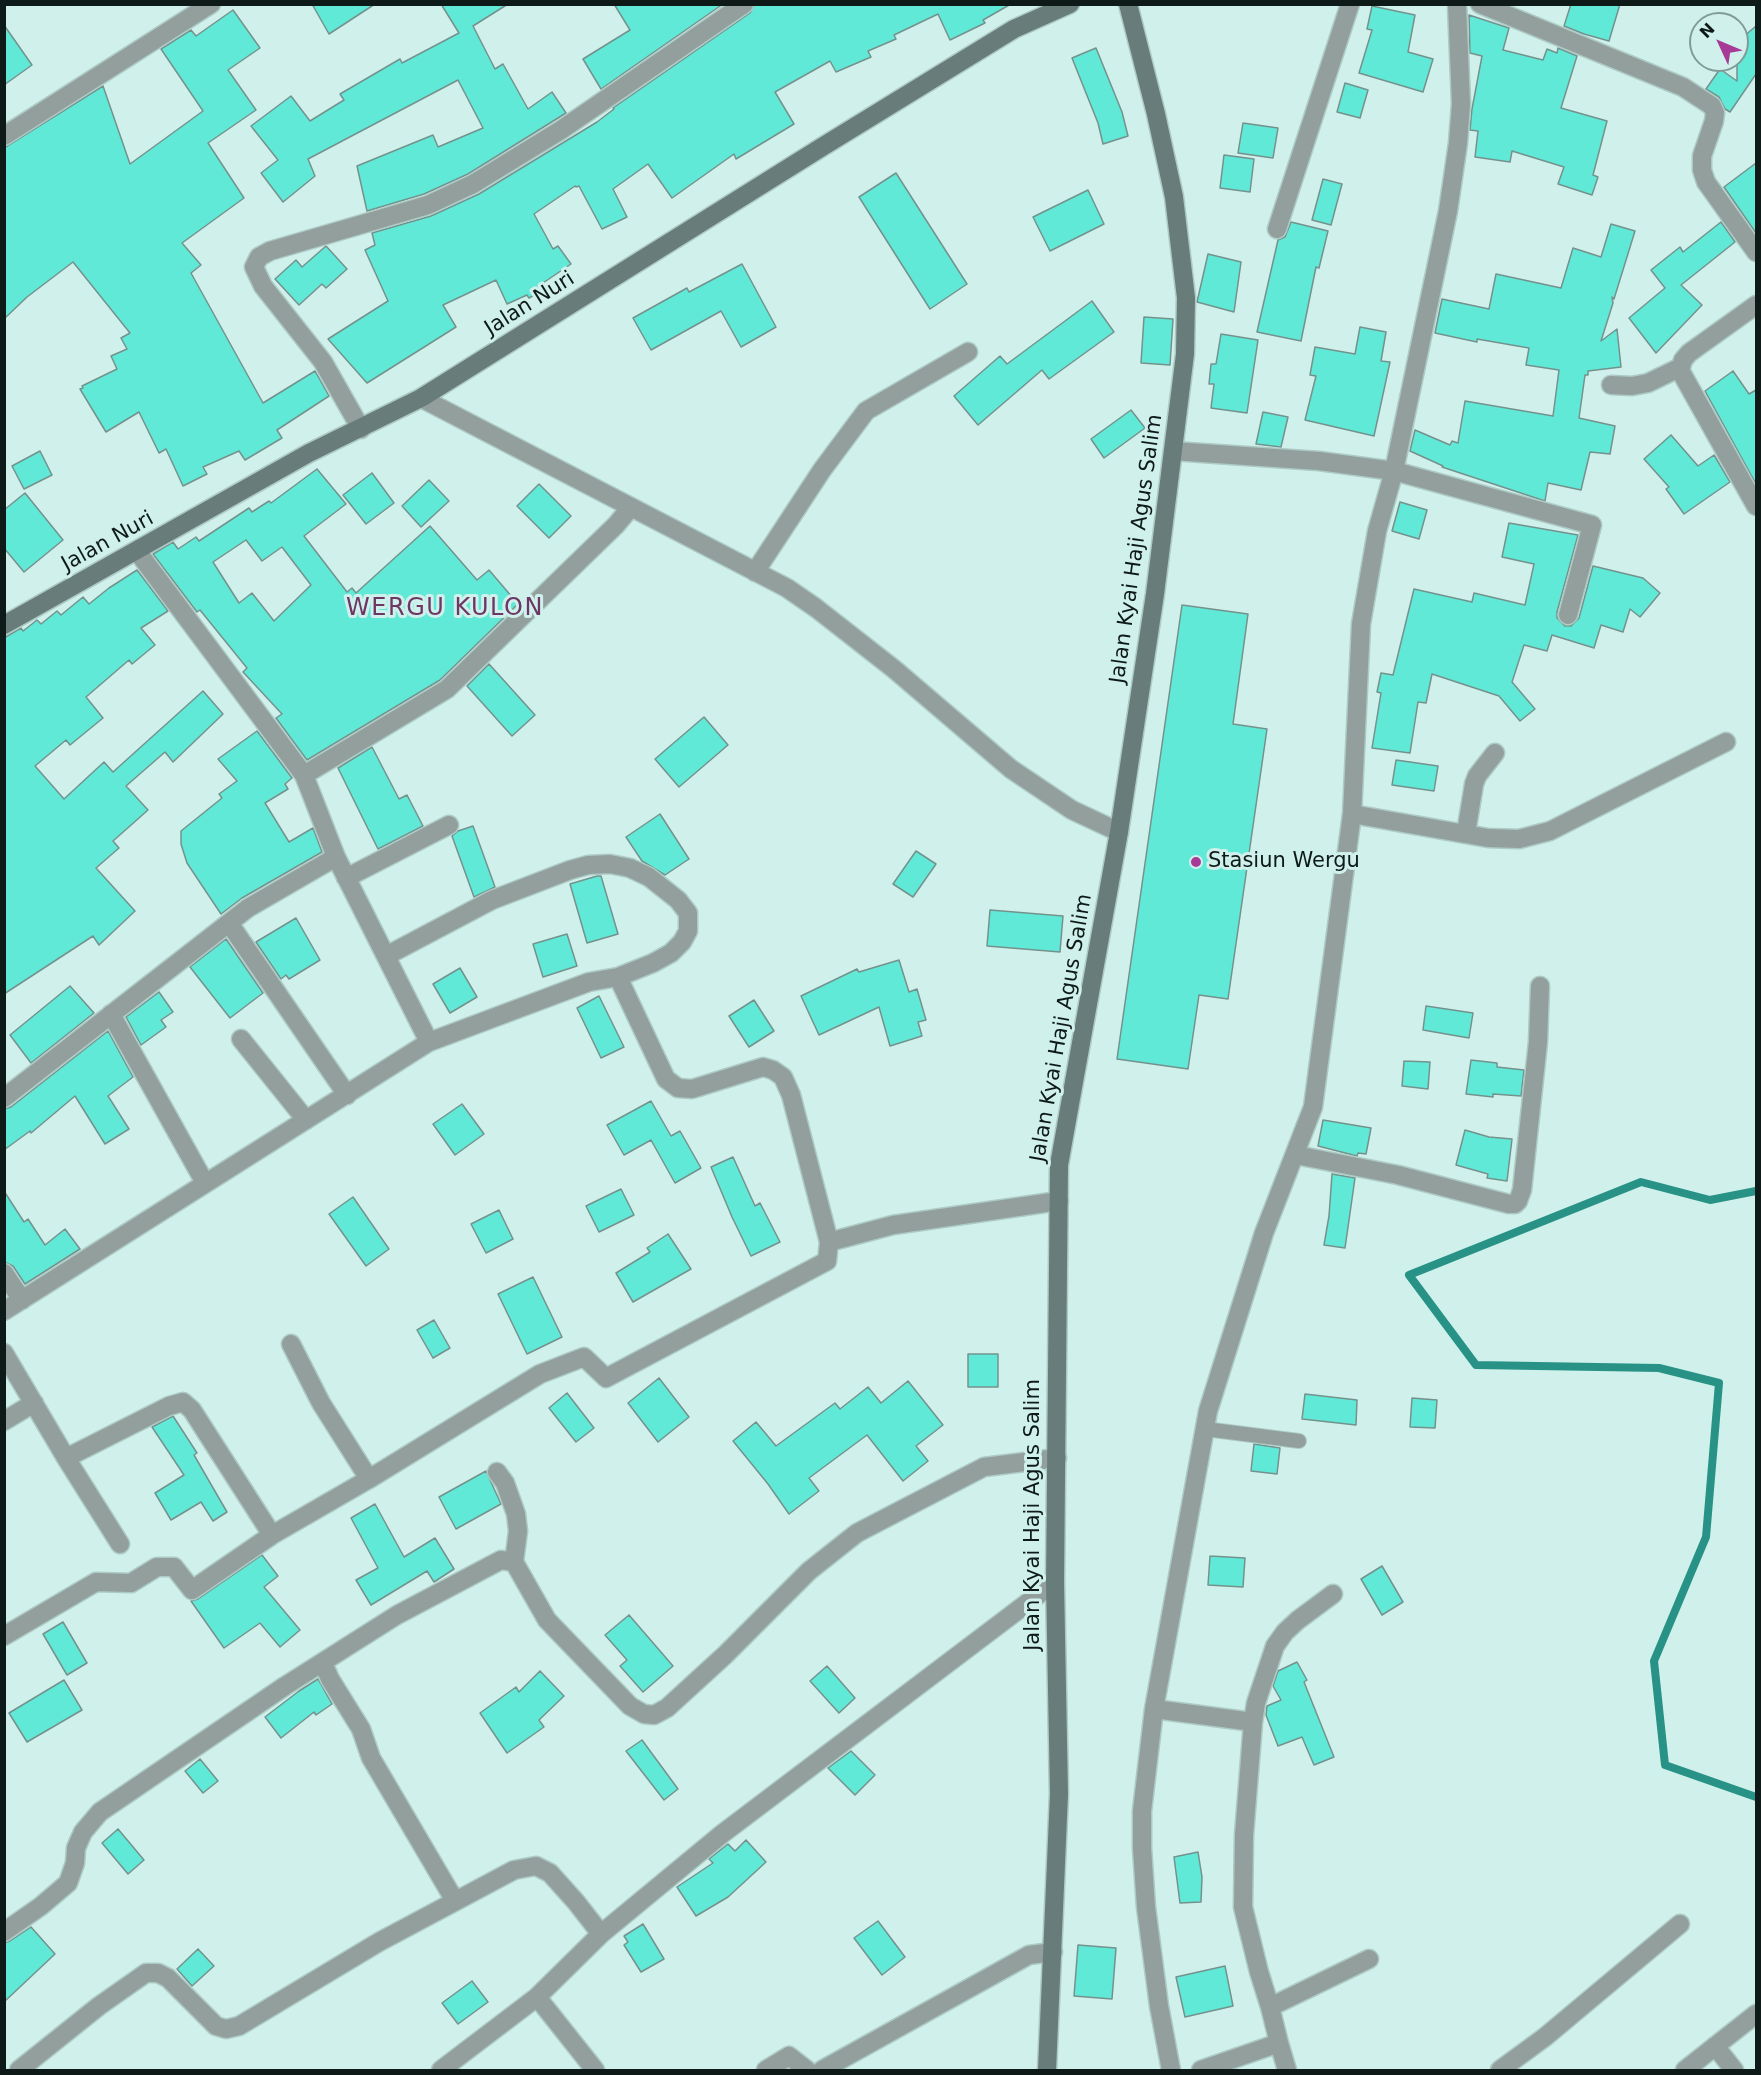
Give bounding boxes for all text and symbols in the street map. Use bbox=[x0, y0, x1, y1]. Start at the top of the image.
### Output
north arrow bbox=[1689, 12, 1749, 72]
text: N bbox=[1696, 19, 1719, 42]
street label: Jalan Nuri bbox=[480, 266, 580, 342]
street label: Jalan Kyai Haji Agus Salim bbox=[1106, 413, 1168, 685]
street label: Jalan Nuri bbox=[58, 506, 158, 578]
district label: WERGU KULON bbox=[346, 595, 544, 623]
place label: Stasiun Wergu bbox=[1208, 849, 1360, 875]
marker: Stasiun Wergu bbox=[1189, 855, 1203, 869]
street label: Jalan Kyai Haji Agus Salim bbox=[1026, 892, 1098, 1164]
street label: Jalan Kyai Haji Agus Salim bbox=[1021, 1379, 1047, 1651]

